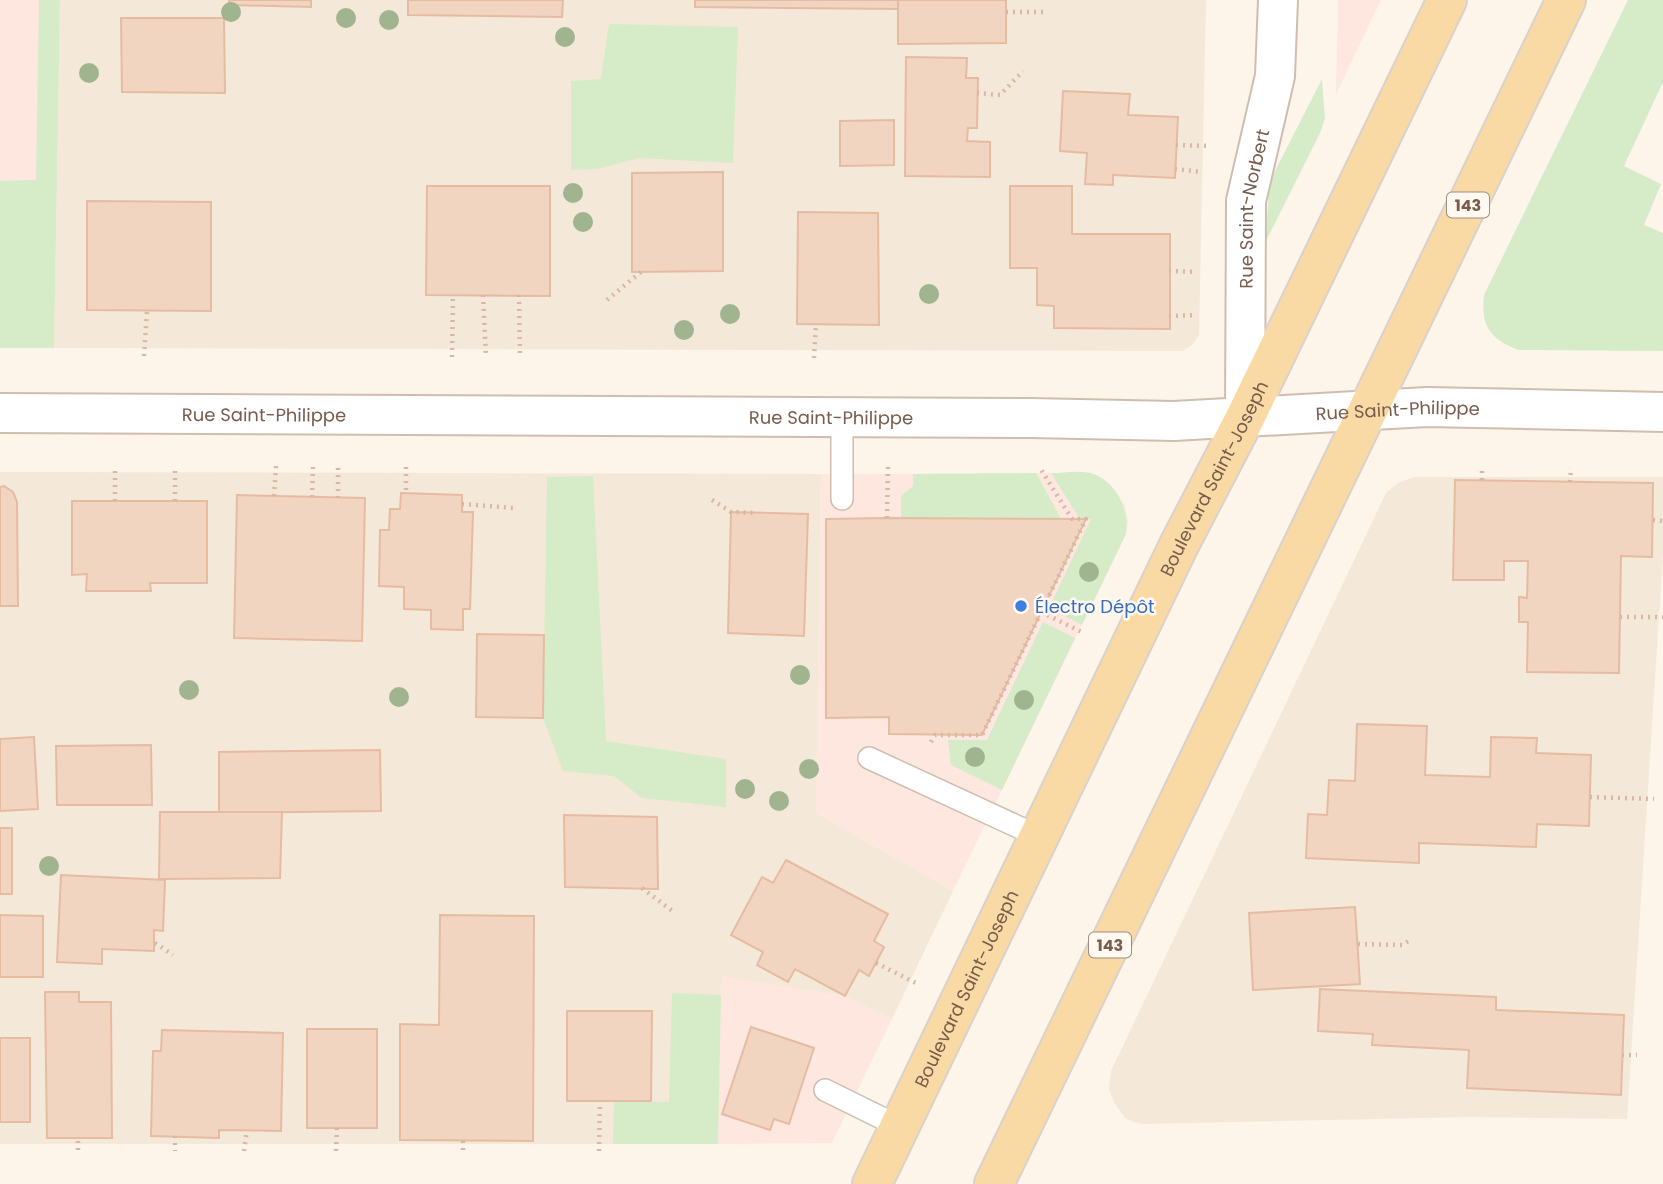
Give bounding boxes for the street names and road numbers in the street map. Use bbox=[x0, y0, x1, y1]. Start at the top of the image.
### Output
street label: Rue Saint-Norbert bbox=[1233, 126, 1275, 289]
road number: 143 bbox=[1447, 192, 1489, 218]
street label: Boulevard Saint-Joseph bbox=[1153, 376, 1274, 580]
street label: Rue Saint-Philippe bbox=[1315, 394, 1480, 426]
street label: Rue Saint-Philippe bbox=[182, 401, 346, 427]
street label: Rue Saint-Philippe bbox=[749, 404, 913, 430]
street label: Boulevard Saint-Joseph bbox=[908, 886, 1024, 1091]
road number: 143 bbox=[1089, 932, 1131, 958]

